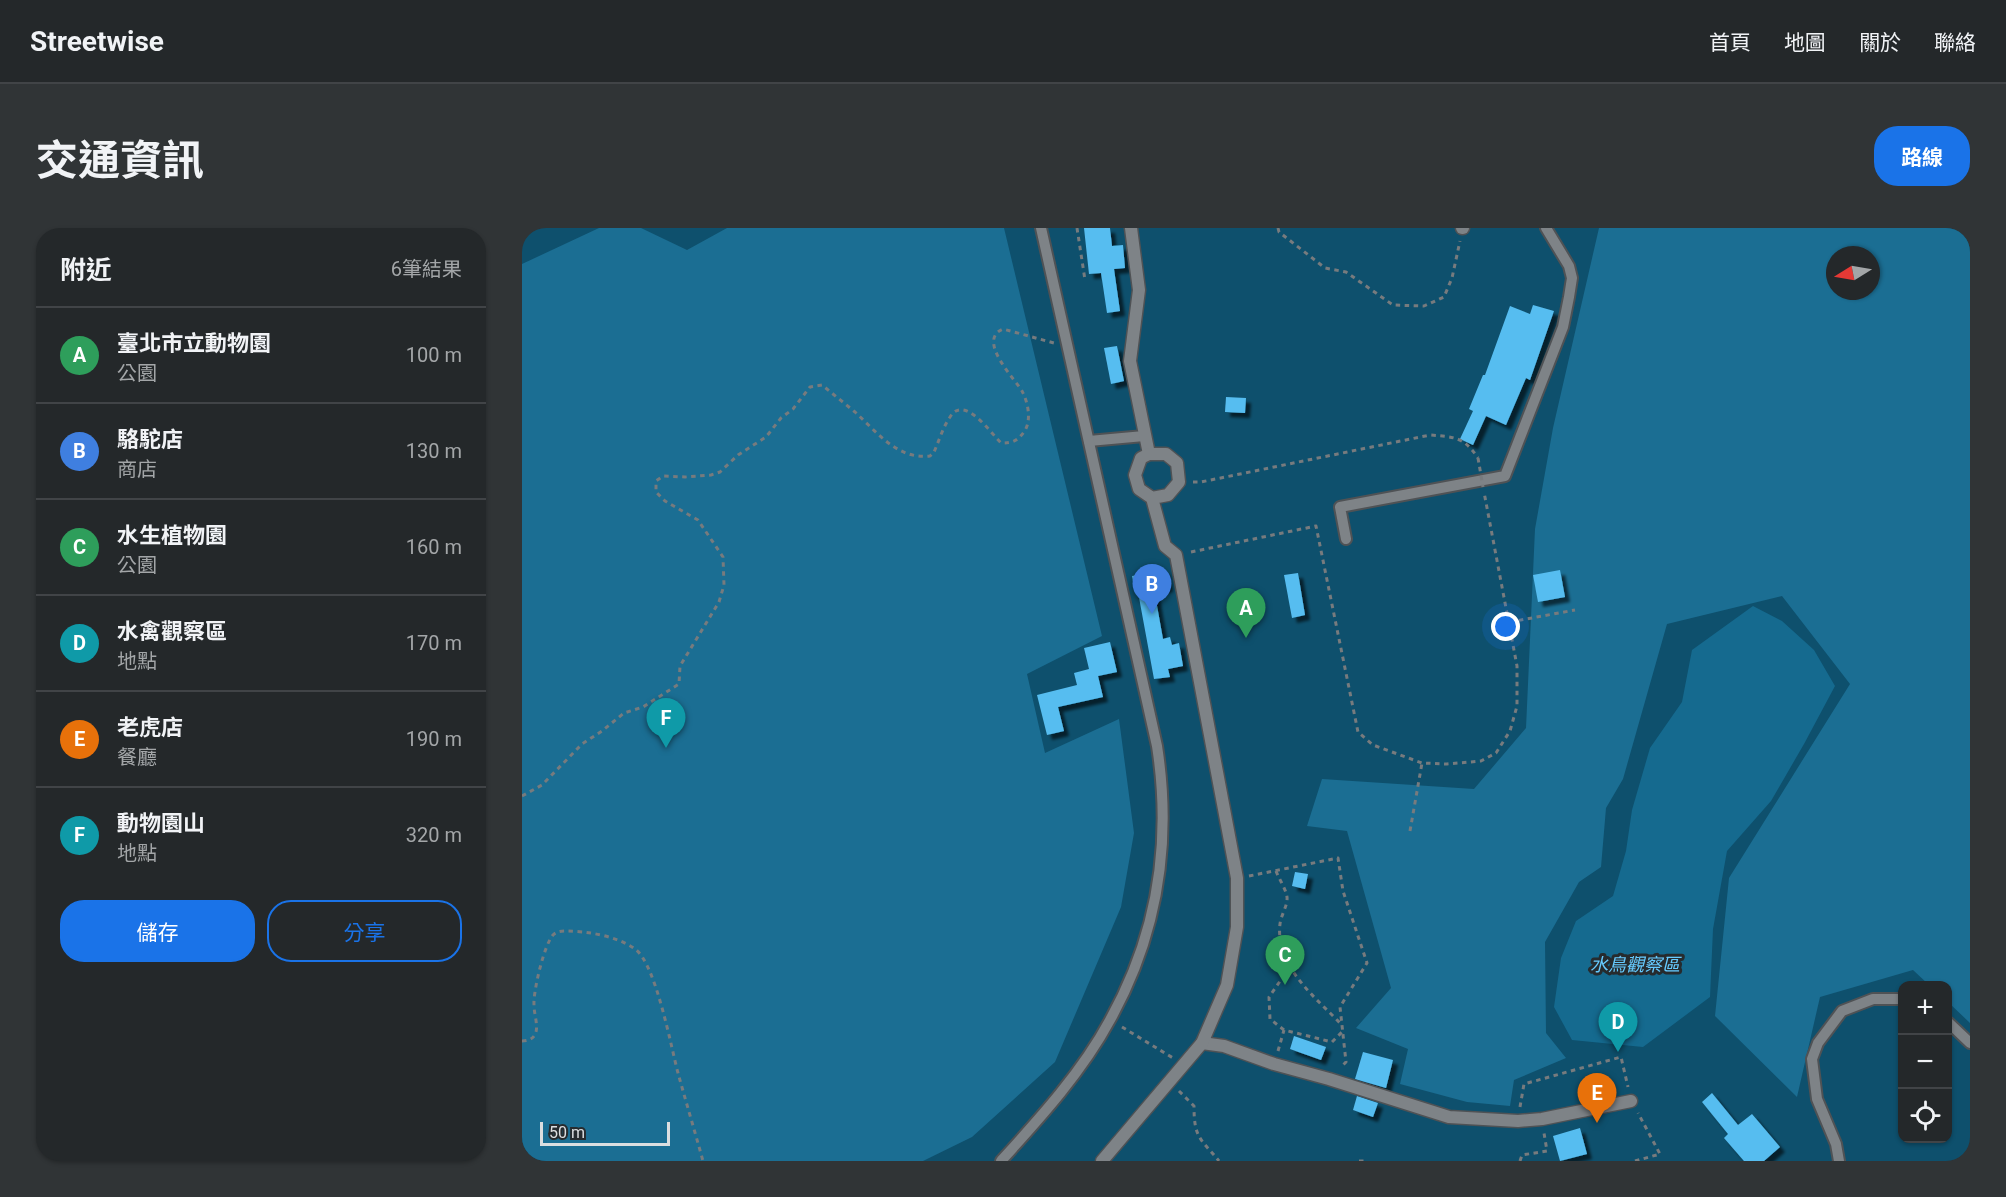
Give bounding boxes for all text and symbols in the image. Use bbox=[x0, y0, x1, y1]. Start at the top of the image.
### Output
text: Streetwise bbox=[30, 25, 164, 58]
text: 首頁 bbox=[1709, 31, 1751, 55]
text: 地圖 bbox=[1784, 31, 1826, 55]
text: 關於 bbox=[1859, 31, 1901, 55]
text: 聯絡 bbox=[1934, 31, 1976, 55]
button: 路線 bbox=[1874, 126, 1970, 186]
text: 交通資訊 bbox=[36, 136, 204, 185]
north arrow bbox=[1826, 246, 1880, 300]
text: 附近 bbox=[60, 255, 112, 285]
text: 6筆結果 bbox=[391, 257, 462, 281]
text: 臺北市立動物園 bbox=[117, 331, 271, 356]
text: A bbox=[73, 343, 86, 367]
text: 100 m bbox=[406, 343, 462, 367]
text: 公園 bbox=[117, 361, 157, 385]
text: 駱駝店 bbox=[117, 427, 183, 452]
text: B bbox=[73, 439, 86, 463]
text: 130 m bbox=[406, 439, 462, 463]
text: 商店 bbox=[117, 457, 157, 481]
text: 水生植物園 bbox=[117, 523, 227, 548]
text: C bbox=[73, 535, 86, 559]
text: 160 m bbox=[406, 535, 462, 559]
text: 公園 bbox=[117, 553, 157, 577]
pin: B bbox=[1132, 564, 1172, 614]
pin: A bbox=[1226, 588, 1266, 638]
your location bbox=[1491, 612, 1520, 641]
text: 水禽觀察區 bbox=[117, 619, 227, 644]
text: D bbox=[73, 631, 86, 655]
text: 170 m bbox=[406, 631, 462, 655]
text: 地點 bbox=[117, 649, 157, 673]
pin: F bbox=[646, 698, 686, 748]
text: 老虎店 bbox=[117, 715, 183, 740]
text: E bbox=[74, 727, 85, 751]
text: 190 m bbox=[406, 727, 462, 751]
text: 餐廳 bbox=[117, 745, 157, 769]
text: 動物園山 bbox=[117, 811, 205, 836]
text: F bbox=[74, 823, 85, 847]
text: 320 m bbox=[406, 823, 462, 847]
text: 地點 bbox=[117, 841, 157, 865]
button: 儲存 bbox=[60, 900, 255, 962]
button: 分享 bbox=[267, 900, 462, 962]
pin: C bbox=[1266, 936, 1305, 985]
water label: 水鳥觀察區 bbox=[1590, 954, 1682, 975]
map controls bbox=[1898, 981, 1952, 1143]
button: + bbox=[1898, 981, 1952, 1035]
pin: D bbox=[1598, 1002, 1638, 1052]
button: − bbox=[1898, 1035, 1952, 1089]
pin: E bbox=[1578, 1074, 1616, 1123]
button: locate bbox=[1898, 1089, 1952, 1143]
scale bar bbox=[540, 1119, 670, 1146]
text: 50 m bbox=[549, 1123, 585, 1142]

